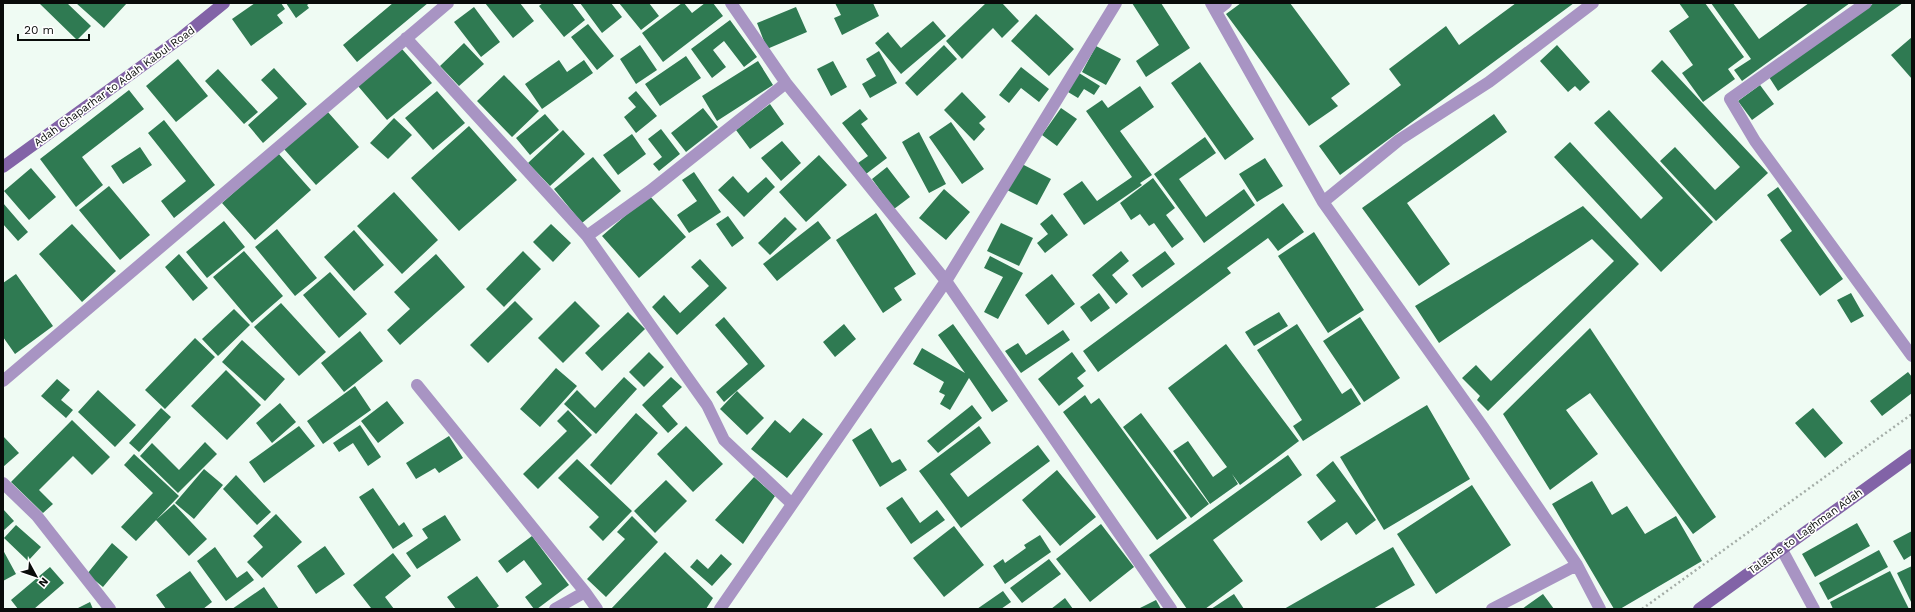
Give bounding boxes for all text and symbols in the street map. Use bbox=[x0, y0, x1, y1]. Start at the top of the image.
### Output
scale bar bbox=[18, 16, 89, 42]
text: 20 m bbox=[24, 23, 54, 37]
street label: Adah Chaparhar to Adah Kabul Road bbox=[31, 24, 197, 149]
street label: Talashe to Laghman Adah bbox=[1746, 486, 1865, 577]
north arrow bbox=[16, 556, 56, 596]
text: N bbox=[36, 575, 51, 589]

